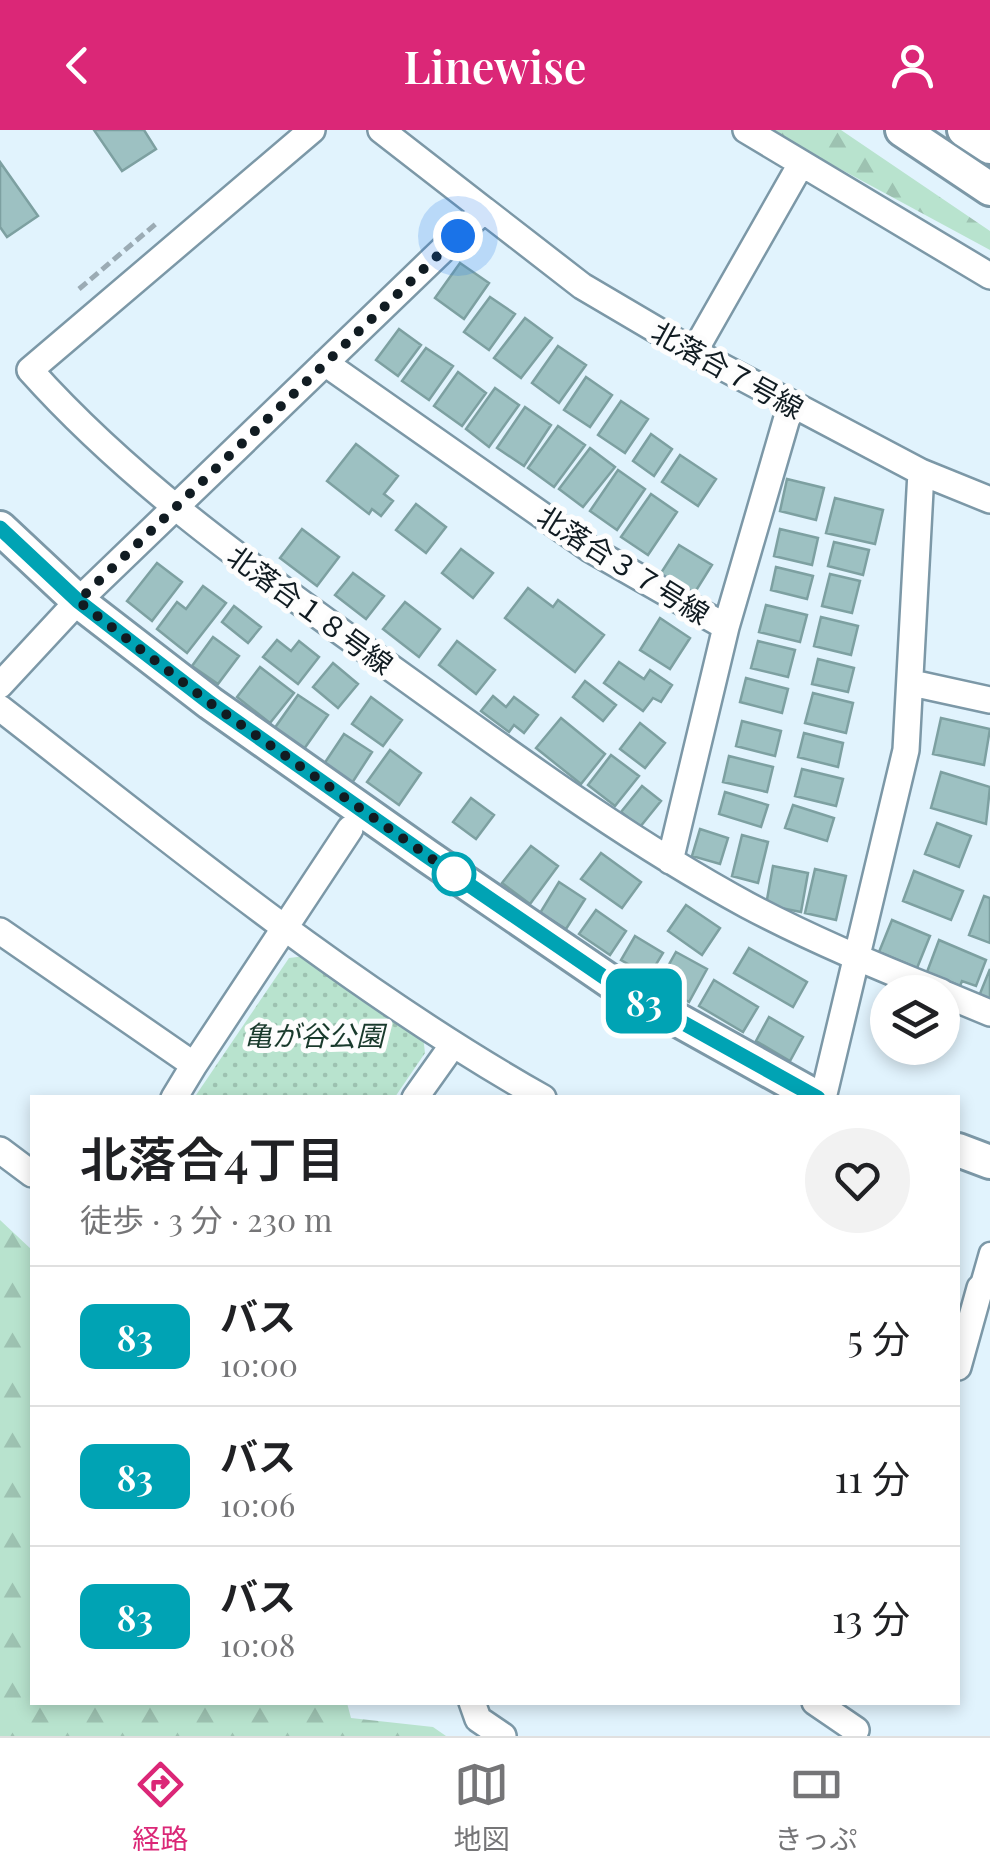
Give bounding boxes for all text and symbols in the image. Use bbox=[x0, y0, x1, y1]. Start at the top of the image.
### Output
text: Linewise bbox=[403, 35, 587, 95]
icon: back bbox=[50, 38, 105, 93]
icon: person bbox=[885, 38, 940, 93]
your location bbox=[433, 211, 483, 261]
street label: 北落合７号線 bbox=[646, 312, 810, 426]
street label: 北落合３７号線 bbox=[531, 496, 717, 632]
street label: 北落合１８号線 bbox=[221, 536, 401, 682]
unlabelled marker bbox=[433, 853, 475, 895]
line badge: 83 bbox=[599, 968, 689, 1034]
map controls bbox=[870, 975, 960, 1065]
button: layers bbox=[870, 975, 960, 1065]
text: 83 bbox=[626, 978, 662, 1025]
park label: 亀が谷公園 bbox=[244, 1016, 388, 1053]
text: 北落合4丁目 bbox=[80, 1125, 345, 1189]
button: heart bbox=[805, 1128, 910, 1233]
text: 徒歩 · 3 分 · 230 m bbox=[80, 1197, 333, 1240]
text: バス bbox=[220, 1290, 296, 1341]
text: 5 分 bbox=[847, 1312, 910, 1363]
text: 83 bbox=[117, 1313, 153, 1360]
text: 10:00 bbox=[220, 1342, 298, 1385]
text: バス bbox=[220, 1430, 296, 1481]
text: 11 分 bbox=[834, 1452, 910, 1503]
text: 83 bbox=[117, 1453, 153, 1500]
text: 10:06 bbox=[220, 1482, 295, 1525]
text: バス bbox=[220, 1570, 296, 1621]
text: 13 分 bbox=[832, 1592, 910, 1643]
text: 83 bbox=[117, 1593, 153, 1640]
text: 10:08 bbox=[220, 1622, 295, 1665]
tab: 経路 bbox=[133, 1757, 189, 1857]
tab: 地図 bbox=[454, 1757, 510, 1857]
tab: きっぷ bbox=[775, 1757, 857, 1857]

